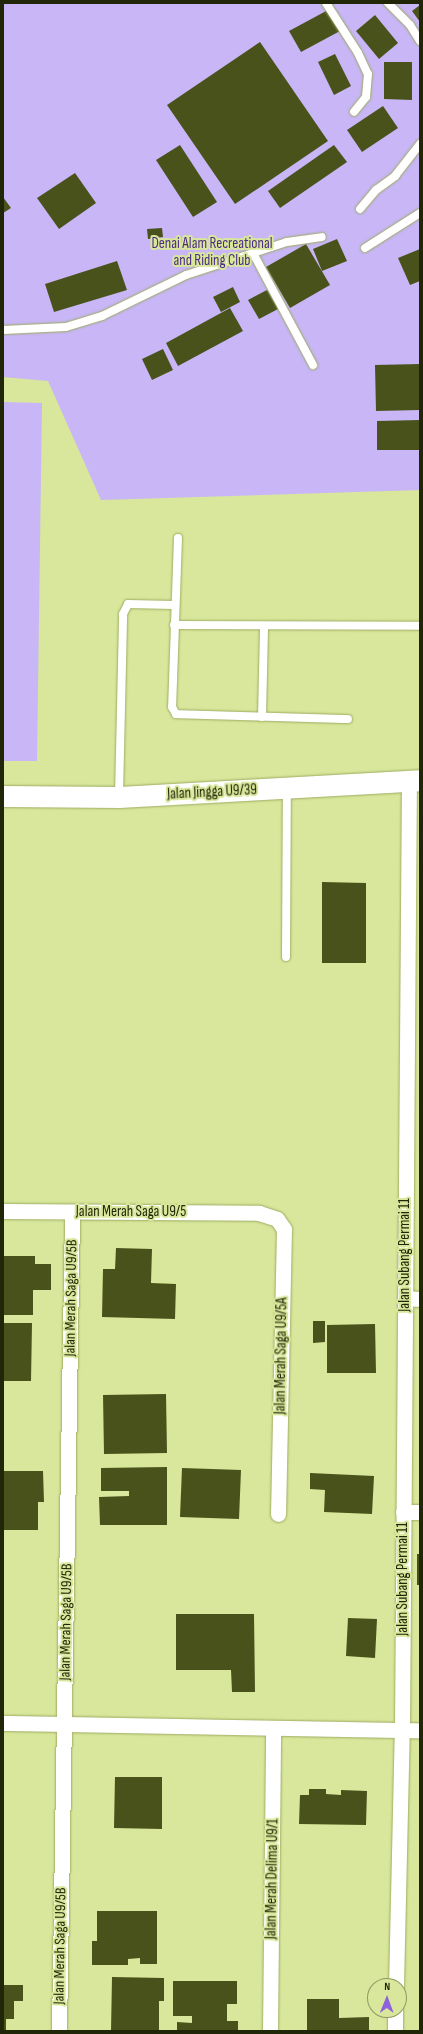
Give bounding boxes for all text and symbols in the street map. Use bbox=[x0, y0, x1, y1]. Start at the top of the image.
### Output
park label: Denai Alam Recreational and Riding Club bbox=[151, 234, 273, 269]
street label: Jalan Jingga U9/39 bbox=[167, 781, 257, 803]
street label: Jalan Subang Permai 11 bbox=[396, 1198, 414, 1312]
street label: Jalan Merah Saga U9/5 bbox=[76, 1203, 186, 1221]
street label: Jalan Merah Saga U9/5B bbox=[61, 1239, 81, 1357]
street label: Jalan Merah Saga U9/5A bbox=[271, 1297, 291, 1415]
street label: Jalan Subang Permai 11 bbox=[394, 1522, 412, 1636]
street label: Jalan Merah Saga U9/5B bbox=[56, 1563, 76, 1681]
street label: Jalan Merah Delima U9/1 bbox=[262, 1819, 282, 1939]
street label: Jalan Merah Saga U9/5B bbox=[50, 1887, 70, 2005]
north arrow bbox=[367, 1978, 407, 2018]
text: N bbox=[384, 1980, 390, 1993]

